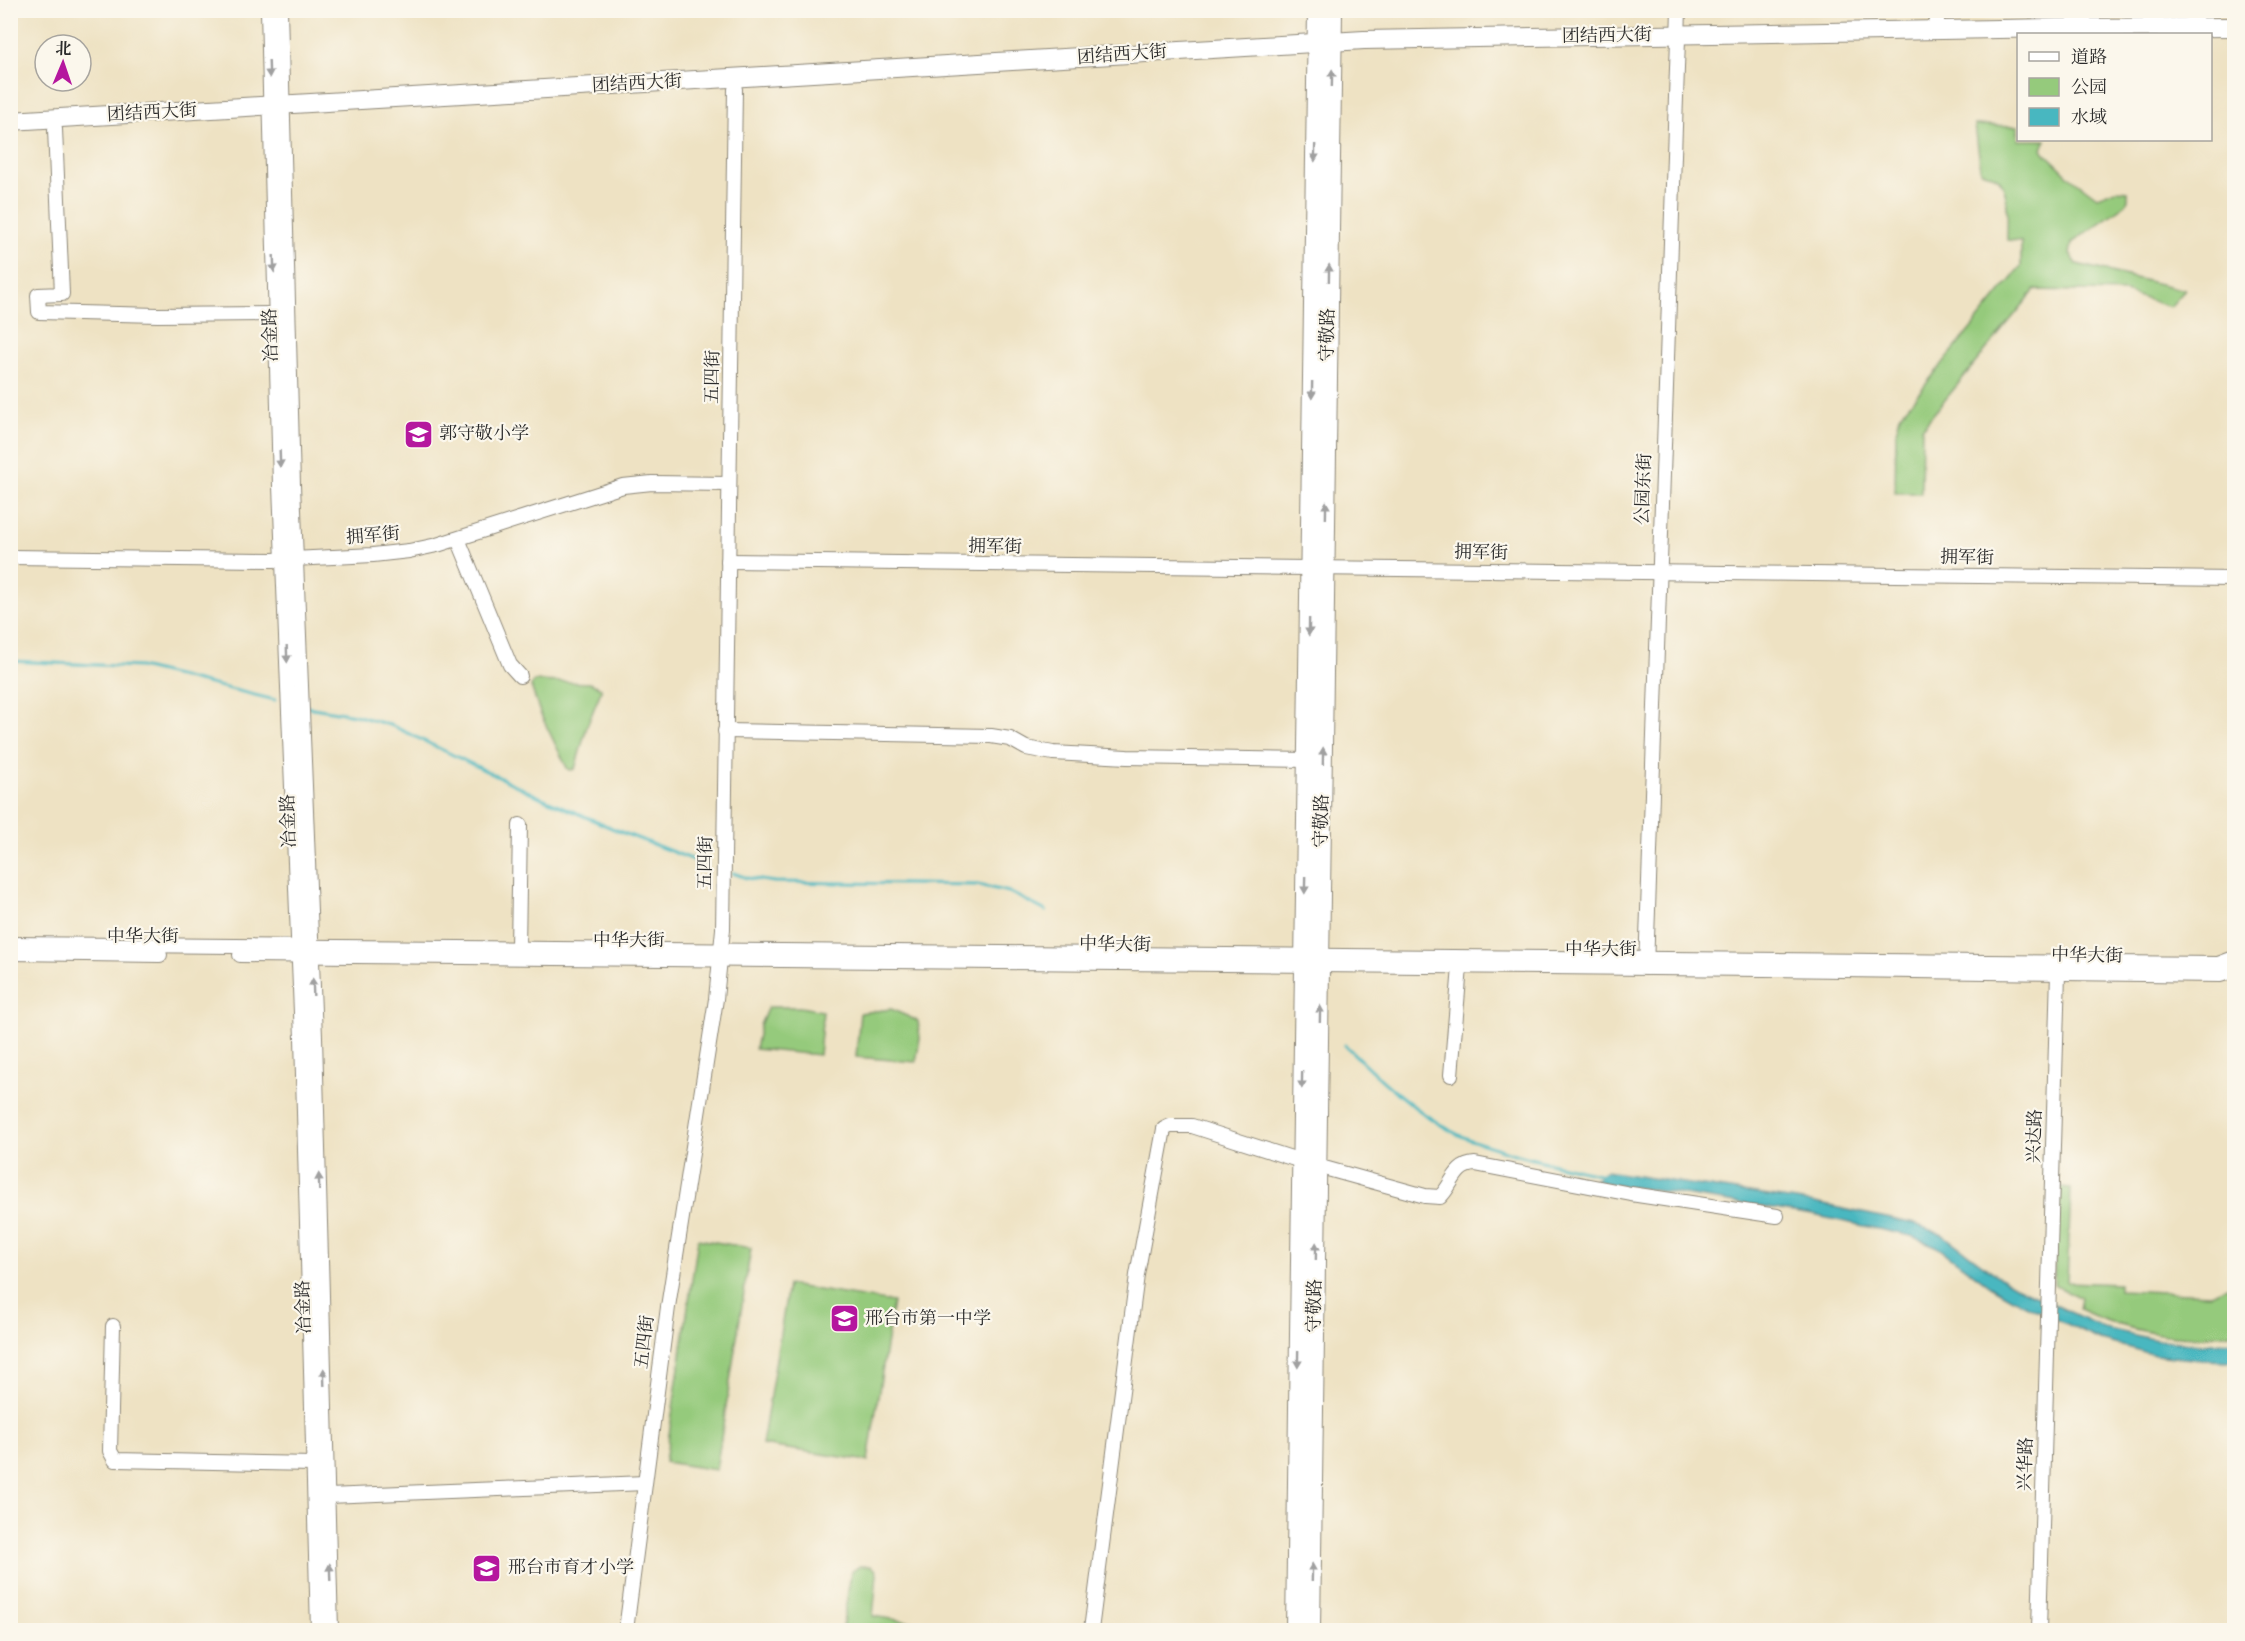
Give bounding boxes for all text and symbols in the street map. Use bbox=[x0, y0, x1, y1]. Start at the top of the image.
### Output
street label: 团结西大街 bbox=[1562, 24, 1652, 46]
north arrow bbox=[33, 33, 93, 93]
legend bbox=[2017, 33, 2212, 141]
text: 北 bbox=[55, 40, 72, 58]
street label: 团结西大街 bbox=[1076, 41, 1168, 67]
text: 道路 bbox=[2071, 47, 2107, 67]
one-way arrow bbox=[265, 59, 274, 78]
one-way arrow bbox=[1327, 69, 1337, 88]
street label: 团结西大街 bbox=[591, 71, 682, 95]
text: 公园 bbox=[2071, 78, 2107, 97]
street label: 团结西大街 bbox=[106, 100, 197, 124]
text: 水域 bbox=[2071, 107, 2107, 127]
one-way arrow bbox=[1310, 143, 1320, 162]
one-way arrow bbox=[269, 254, 279, 273]
one-way arrow bbox=[1324, 264, 1334, 283]
street label: 冶金路 bbox=[259, 308, 281, 362]
street label: 守敬路 bbox=[1317, 308, 1337, 362]
street label: 五四街 bbox=[703, 350, 722, 404]
one-way arrow bbox=[1307, 380, 1316, 399]
school or university icon: 郭守敬小学 bbox=[402, 418, 434, 450]
place label: 郭守敬小学 bbox=[439, 423, 529, 443]
one-way arrow bbox=[275, 449, 284, 468]
street label: 公园东街 bbox=[1632, 453, 1654, 525]
one-way arrow bbox=[1321, 501, 1331, 520]
street label: 拥军街 bbox=[345, 523, 401, 547]
street label: 拥军街 bbox=[968, 536, 1022, 556]
street label: 拥军街 bbox=[1454, 542, 1508, 562]
street label: 拥军街 bbox=[1940, 547, 1994, 567]
one-way arrow bbox=[1304, 618, 1313, 637]
one-way arrow bbox=[282, 644, 292, 663]
one-way arrow bbox=[1318, 747, 1328, 766]
street label: 冶金路 bbox=[277, 794, 299, 848]
street label: 守敬路 bbox=[1311, 794, 1331, 848]
street label: 五四街 bbox=[696, 836, 715, 890]
one-way arrow bbox=[1300, 876, 1310, 895]
street label: 中华大街 bbox=[107, 926, 179, 946]
street label: 中华大街 bbox=[593, 930, 665, 950]
street label: 中华大街 bbox=[1079, 933, 1151, 955]
street label: 中华大街 bbox=[1565, 939, 1637, 959]
street label: 中华大街 bbox=[2051, 944, 2123, 966]
one-way arrow bbox=[309, 978, 318, 997]
one-way arrow bbox=[1315, 1005, 1324, 1024]
one-way arrow bbox=[1298, 1071, 1307, 1090]
street label: 兴达路 bbox=[2023, 1109, 2045, 1163]
one-way arrow bbox=[314, 1173, 324, 1192]
one-way arrow bbox=[1311, 1242, 1321, 1261]
street label: 守敬路 bbox=[1304, 1279, 1324, 1333]
street label: 冶金路 bbox=[292, 1280, 314, 1334]
school or university icon: 邢台市第一中学 bbox=[828, 1303, 860, 1335]
place label: 邢台市第一中学 bbox=[865, 1308, 991, 1328]
street label: 五四街 bbox=[632, 1314, 657, 1370]
one-way arrow bbox=[1293, 1350, 1303, 1369]
one-way arrow bbox=[320, 1368, 329, 1387]
street label: 兴华路 bbox=[2014, 1437, 2036, 1491]
school or university icon: 邢台市育才小学 bbox=[471, 1552, 503, 1584]
place label: 邢台市育才小学 bbox=[508, 1557, 634, 1577]
one-way arrow bbox=[325, 1563, 334, 1582]
one-way arrow bbox=[1307, 1563, 1317, 1582]

